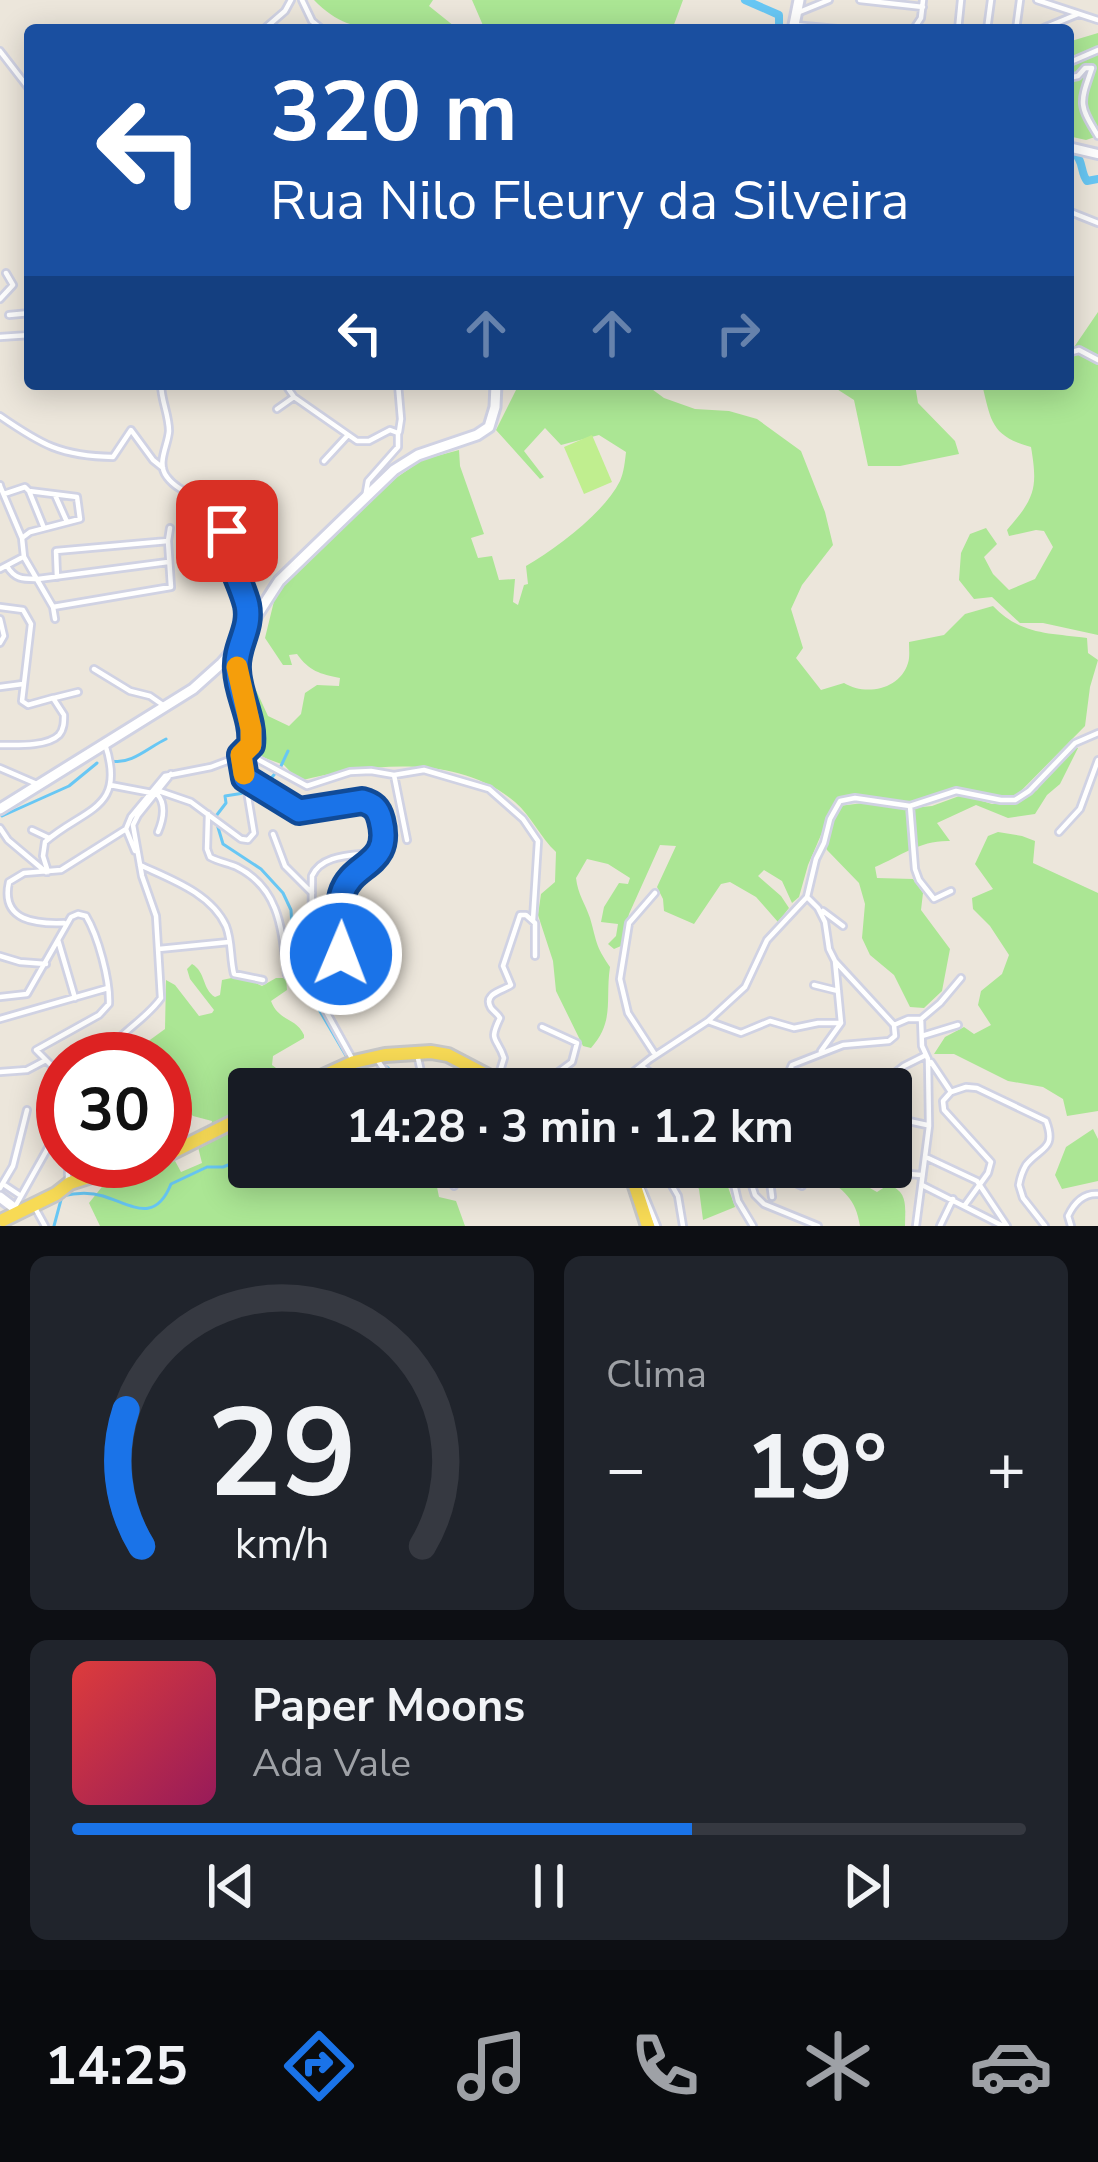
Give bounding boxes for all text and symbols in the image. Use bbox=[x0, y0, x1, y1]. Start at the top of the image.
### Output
text: 320 m bbox=[270, 55, 518, 170]
icon: left bbox=[72, 72, 228, 228]
text: Rua Nilo Fleury da Silveira bbox=[270, 164, 909, 238]
icon: left bbox=[327, 300, 393, 366]
icon: ahead bbox=[453, 300, 519, 366]
icon: ahead bbox=[579, 300, 645, 366]
icon: right bbox=[705, 300, 771, 366]
pin bbox=[176, 480, 278, 582]
icon: arrive bbox=[194, 498, 260, 564]
position arrow bbox=[278, 891, 404, 1017]
speed limit sign: 30 bbox=[36, 1032, 192, 1188]
text: 14:28 · 3 min · 1.2 km bbox=[346, 1097, 794, 1158]
text: Clima bbox=[606, 1348, 707, 1401]
text: 29 bbox=[207, 1369, 357, 1539]
text: 19° bbox=[745, 1407, 887, 1530]
text: − bbox=[606, 1424, 646, 1514]
text: + bbox=[986, 1424, 1026, 1514]
text: km/h bbox=[235, 1515, 329, 1573]
text: Paper Moons bbox=[252, 1676, 525, 1737]
text: Ada Vale bbox=[252, 1737, 411, 1790]
icon: previous bbox=[198, 1853, 264, 1919]
icon: pause bbox=[516, 1853, 582, 1919]
icon: next bbox=[834, 1853, 900, 1919]
icon: directions bbox=[277, 2024, 361, 2108]
icon: music bbox=[450, 2024, 534, 2108]
icon: phone bbox=[623, 2024, 707, 2108]
icon: climate bbox=[796, 2024, 880, 2108]
icon: car bbox=[969, 2024, 1053, 2108]
text: 14:25 bbox=[45, 2029, 188, 2103]

